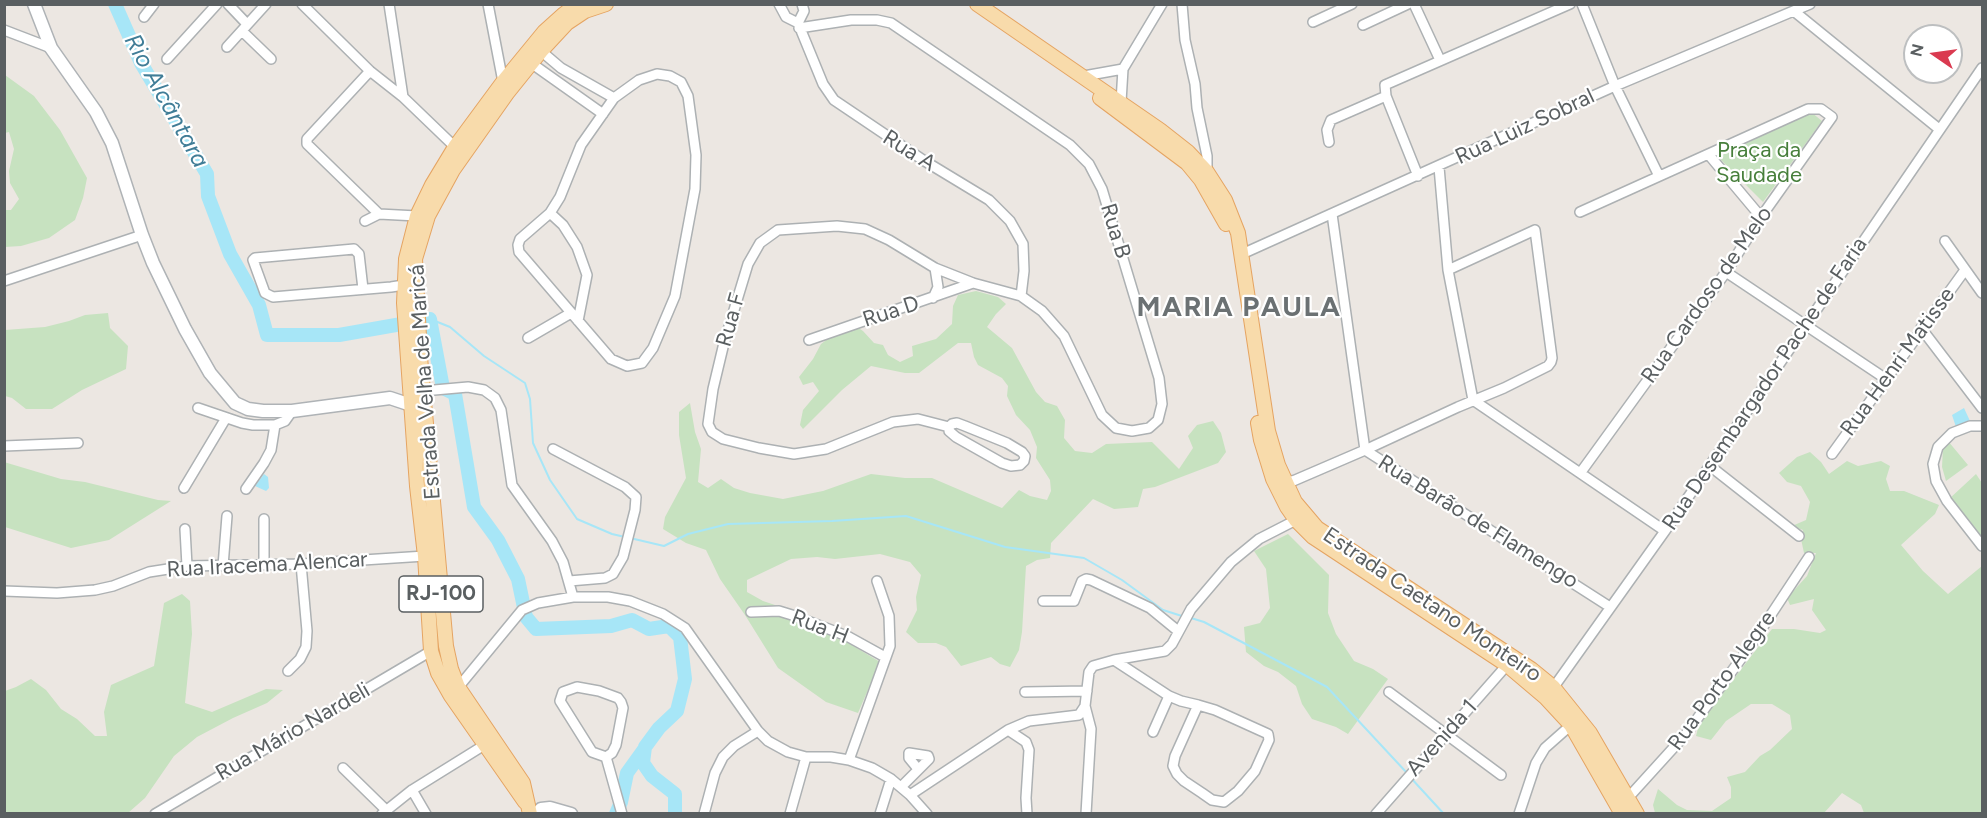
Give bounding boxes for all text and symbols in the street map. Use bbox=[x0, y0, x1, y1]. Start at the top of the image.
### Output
north arrow bbox=[1903, 24, 1963, 84]
water label: Rio Alcântara bbox=[117, 29, 215, 173]
text: N bbox=[1906, 42, 1928, 58]
street label: Rua Luiz Sobral bbox=[1451, 83, 1599, 171]
street label: Rua A bbox=[878, 125, 940, 177]
park label: Praça da Saudade bbox=[1716, 138, 1802, 190]
street label: Rua B bbox=[1094, 200, 1136, 262]
street label: Rua Cardoso de Melo bbox=[1636, 201, 1778, 389]
street label: Rua Desembargador Pache de Faria bbox=[1657, 233, 1873, 535]
street label: Estrada Velha de Maricá bbox=[404, 263, 446, 501]
street label: Rua Henri Matisse bbox=[1835, 283, 1961, 441]
street label: Rua F bbox=[711, 290, 751, 350]
street label: Rua D bbox=[859, 291, 923, 333]
district label: MARIA PAULA bbox=[1137, 291, 1341, 325]
street label: Rua Barão de Flamengo bbox=[1373, 450, 1583, 594]
street label: Estrada Caetano Monteiro bbox=[1318, 522, 1546, 688]
street label: Rua Iracema Alencar bbox=[166, 547, 368, 583]
road number: RJ-100 bbox=[399, 576, 483, 612]
street label: Rua H bbox=[788, 604, 852, 650]
street label: Rua Porto Alegre bbox=[1663, 606, 1781, 756]
street label: Rua Mário Nardeli bbox=[211, 677, 375, 787]
street label: Avenida 1 bbox=[1401, 694, 1483, 782]

